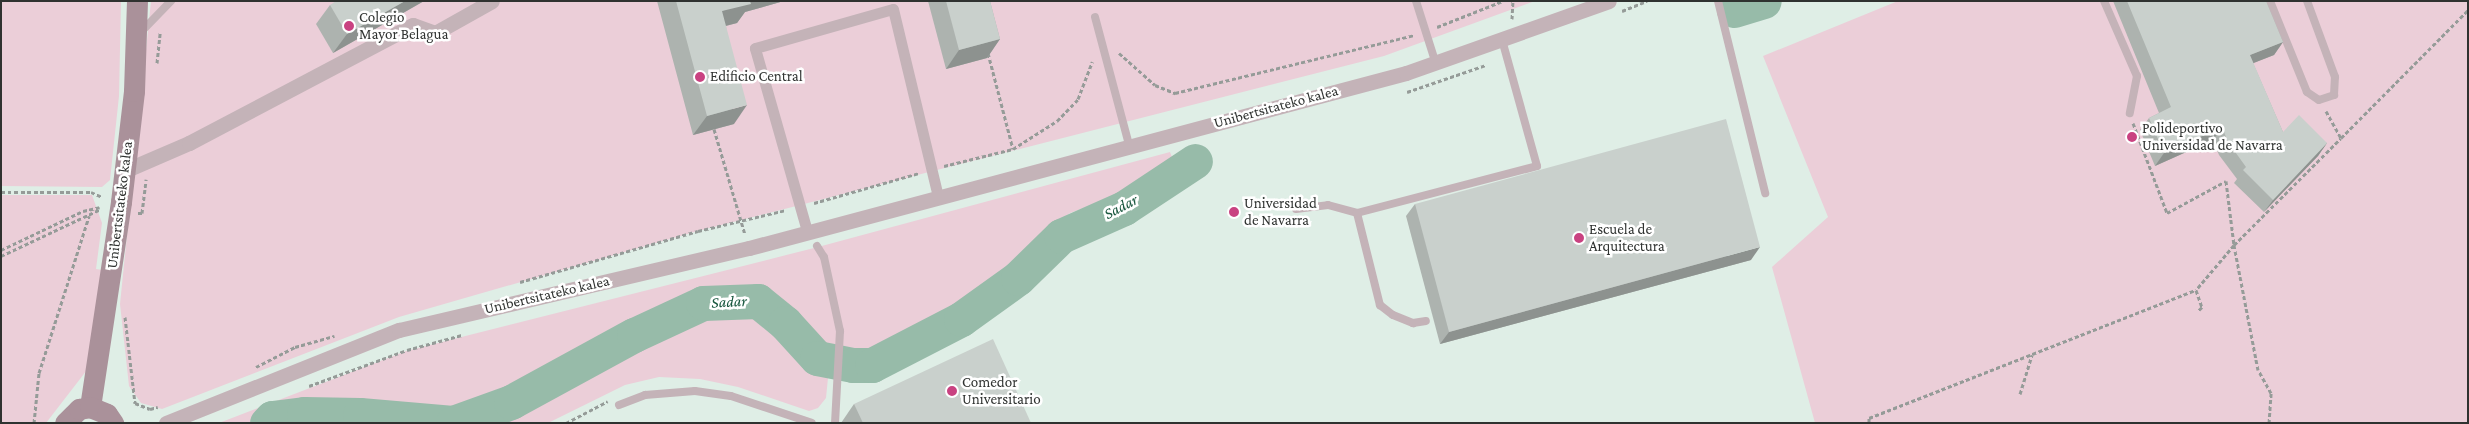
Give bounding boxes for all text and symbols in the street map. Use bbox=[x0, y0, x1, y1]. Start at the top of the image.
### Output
place label: Colegio Mayor Belagua bbox=[359, 8, 449, 43]
marker: Colegio Mayor Belagua bbox=[343, 20, 355, 32]
place label: Edificio Central bbox=[710, 68, 803, 86]
marker: Edificio Central bbox=[694, 71, 706, 83]
street label: Unibertsitateko kalea bbox=[1212, 82, 1340, 132]
place label: Polideportivo Universidad de Navarra bbox=[2142, 119, 2283, 154]
marker: Polideportivo Universidad de Navarra bbox=[2126, 131, 2138, 143]
street label: Unibertsitateko kalea bbox=[103, 140, 137, 270]
water label: Sadar bbox=[1101, 190, 1141, 224]
place label: Universidad de Navarra bbox=[1244, 194, 1317, 229]
marker: Universidad de Navarra bbox=[1228, 206, 1240, 218]
place label: Escuela de Arquitectura bbox=[1589, 220, 1665, 255]
marker: Escuela de Arquitectura bbox=[1573, 232, 1585, 244]
street label: Unibertsitateko kalea bbox=[483, 272, 611, 318]
water label: Sadar bbox=[711, 291, 747, 313]
place label: Comedor Universitario bbox=[962, 373, 1041, 408]
marker: Comedor Universitario bbox=[946, 385, 958, 397]

